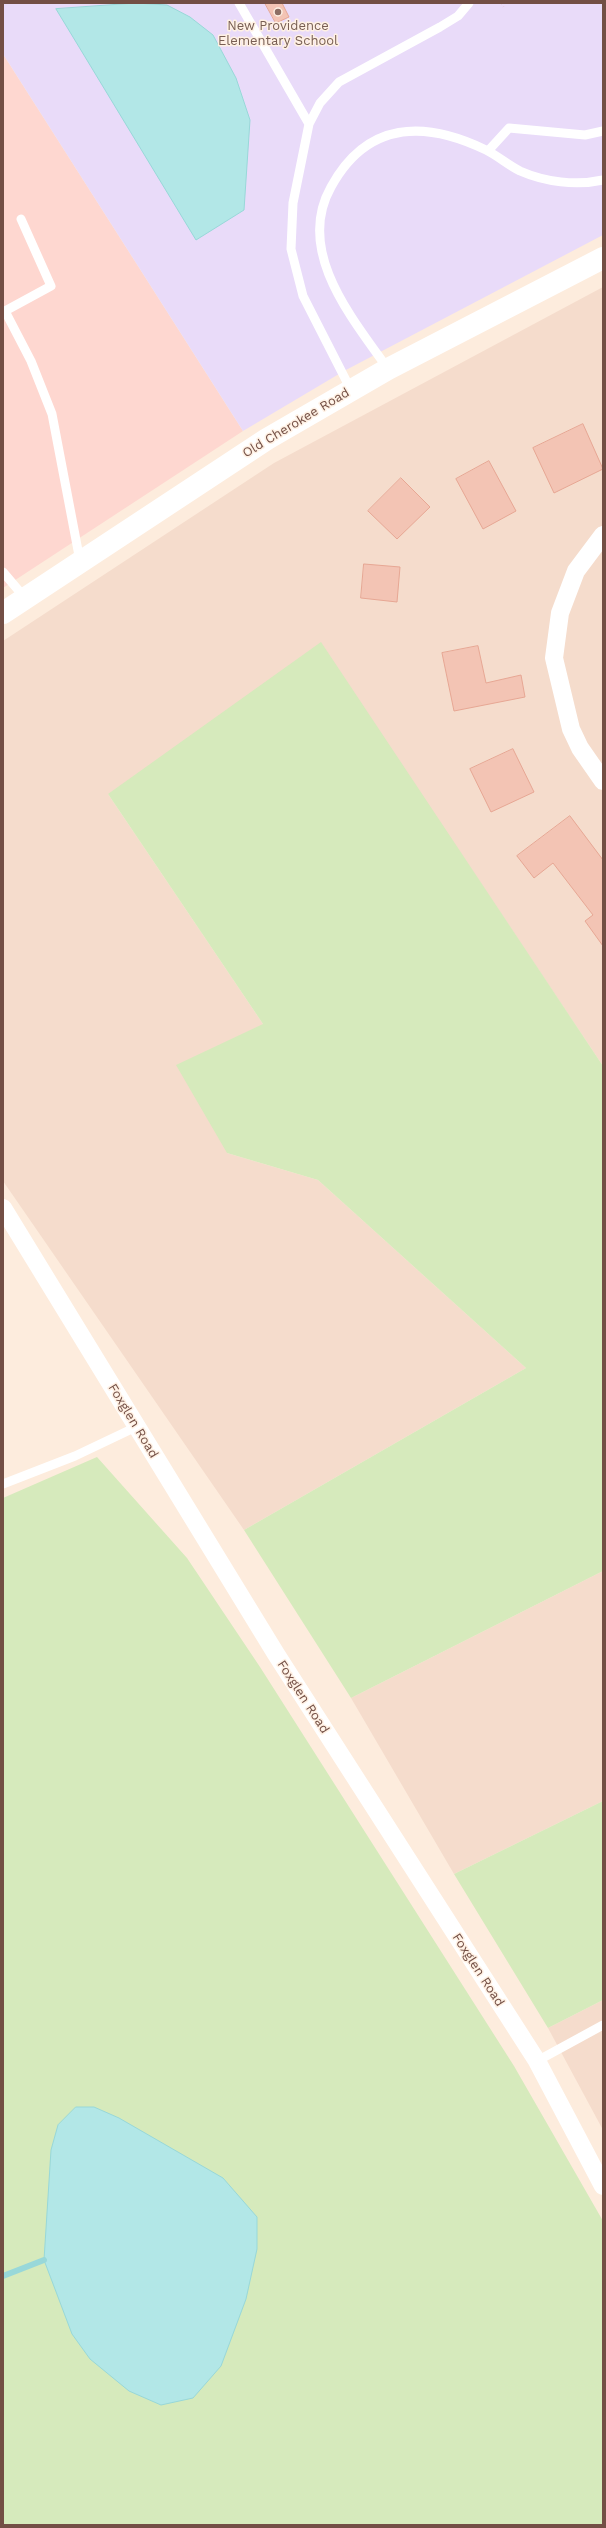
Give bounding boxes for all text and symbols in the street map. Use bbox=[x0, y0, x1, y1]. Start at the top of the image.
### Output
marker: New Providence Elementary School bbox=[273, 7, 283, 17]
place label: New Providence Elementary School bbox=[218, 18, 338, 49]
street label: Old Cherokee Road bbox=[240, 385, 352, 461]
street label: Foxglen Road bbox=[105, 1381, 161, 1461]
street label: Foxglen Road bbox=[274, 1657, 332, 1737]
street label: Foxglen Road bbox=[449, 1930, 507, 2010]

